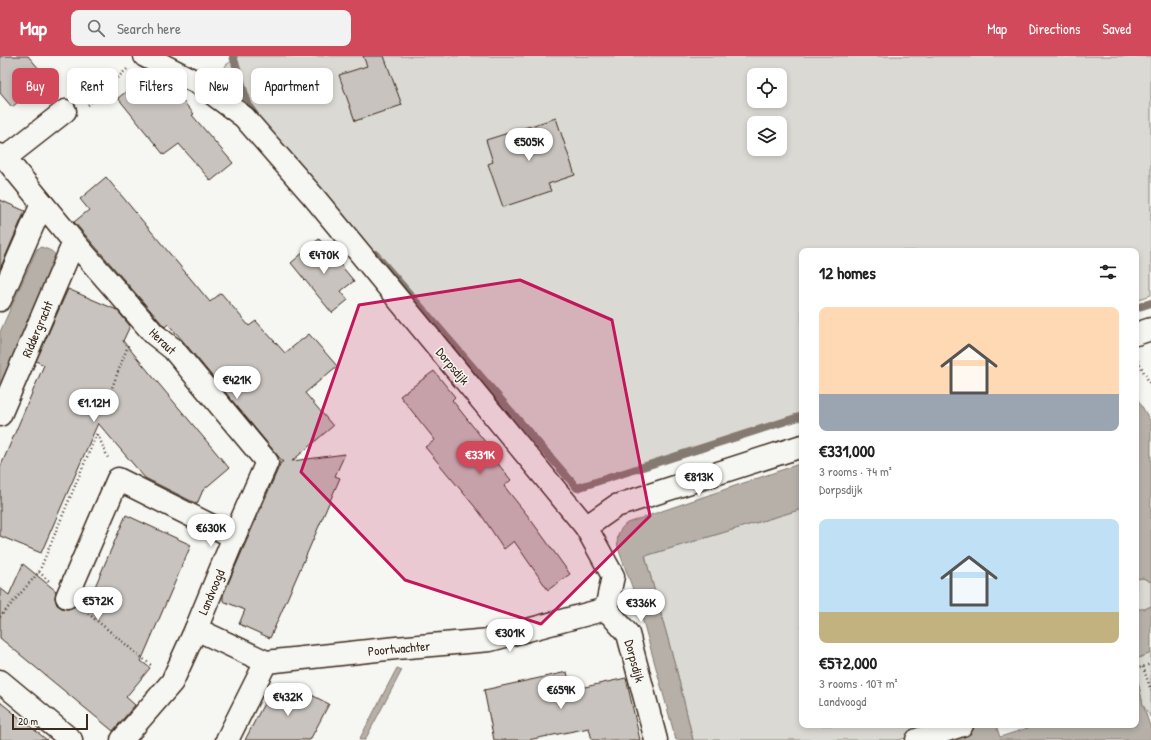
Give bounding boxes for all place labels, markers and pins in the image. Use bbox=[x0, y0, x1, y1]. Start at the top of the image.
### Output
pin: €505K bbox=[501, 128, 557, 162]
pin: €470K bbox=[296, 241, 352, 275]
pin: €421K bbox=[209, 366, 265, 400]
pin: €1.12M bbox=[61, 389, 127, 423]
pin: €331K bbox=[452, 441, 508, 475]
pin: €813K bbox=[671, 463, 727, 497]
pin: €630K bbox=[183, 514, 239, 548]
pin: €572K bbox=[70, 587, 126, 621]
pin: €336K bbox=[613, 589, 669, 623]
pin: €301K bbox=[482, 619, 538, 653]
pin: €659K bbox=[533, 676, 589, 710]
pin: €432K bbox=[260, 683, 316, 717]

